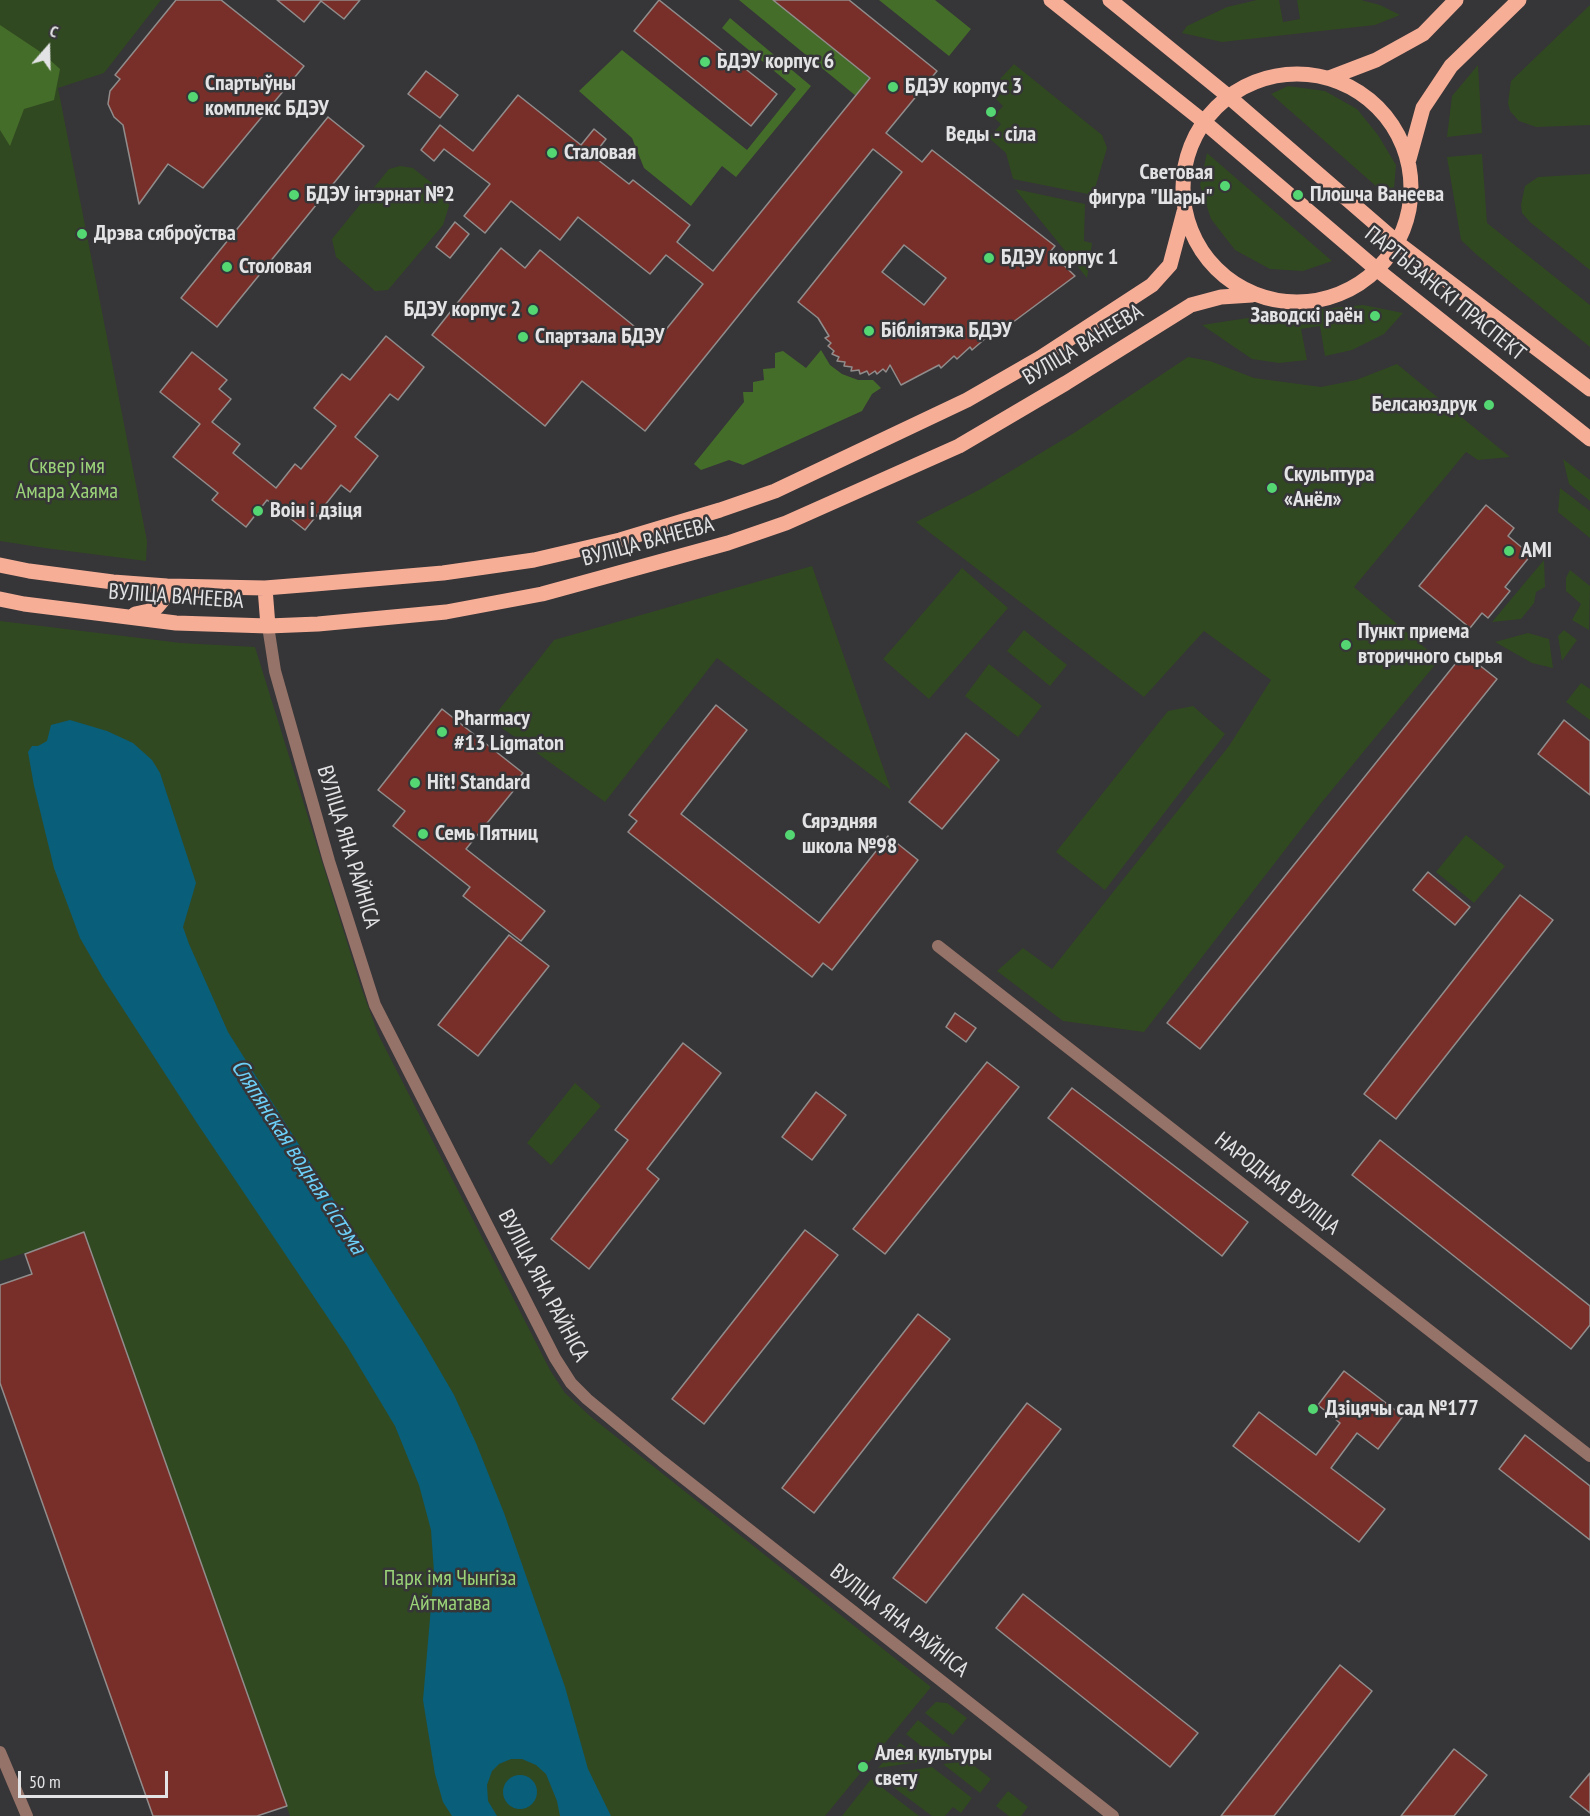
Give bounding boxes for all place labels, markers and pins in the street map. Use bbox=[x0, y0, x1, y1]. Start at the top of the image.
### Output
place label: БДЭУ корпус 6 bbox=[717, 49, 834, 75]
marker: БДЭУ корпус 6 bbox=[698, 55, 712, 69]
place label: Спартыўны комплекс БДЭУ bbox=[205, 71, 329, 122]
place label: БДЭУ корпус 3 bbox=[905, 74, 1022, 100]
marker: БДЭУ корпус 3 bbox=[886, 80, 900, 94]
marker: Спартыўны комплекс БДЭУ bbox=[186, 90, 200, 104]
marker: Веды - сіла bbox=[984, 105, 998, 119]
place label: Веды - сіла bbox=[946, 122, 1036, 148]
place label: Сталовая bbox=[564, 140, 636, 166]
marker: Сталовая bbox=[545, 146, 559, 160]
place label: Световая фигура "Шары" bbox=[1089, 160, 1213, 212]
marker: Световая фигура "Шары" bbox=[1218, 179, 1232, 193]
place label: БДЭУ інтэрнат №2 bbox=[306, 182, 455, 208]
place label: Плошча Ванеева bbox=[1310, 182, 1444, 208]
marker: БДЭУ інтэрнат №2 bbox=[287, 188, 301, 202]
marker: Плошча Ванеева bbox=[1291, 188, 1305, 202]
place label: Дрэва сяброўства bbox=[94, 221, 236, 247]
marker: Дрэва сяброўства bbox=[75, 227, 89, 241]
place label: БДЭУ корпус 1 bbox=[1001, 245, 1118, 271]
marker: БДЭУ корпус 1 bbox=[982, 251, 996, 265]
place label: Столовая bbox=[239, 254, 312, 280]
marker: Столовая bbox=[220, 260, 234, 274]
place label: БДЭУ корпус 2 bbox=[404, 297, 521, 323]
marker: БДЭУ корпус 2 bbox=[526, 303, 540, 317]
place label: Заводскі раён bbox=[1251, 303, 1363, 329]
marker: Заводскі раён bbox=[1368, 309, 1382, 323]
place label: Бібліятэка БДЭУ bbox=[881, 318, 1012, 344]
place label: Спартзала БДЭУ bbox=[535, 324, 665, 350]
marker: Бібліятэка БДЭУ bbox=[862, 324, 876, 338]
marker: Спартзала БДЭУ bbox=[516, 330, 530, 344]
place label: Белсаюздрук bbox=[1372, 392, 1477, 418]
marker: Белсаюздрук bbox=[1482, 398, 1496, 412]
place label: Скульптура «Анёл» bbox=[1284, 462, 1374, 514]
marker: Скульптура «Анёл» bbox=[1265, 481, 1279, 495]
place label: Воін і дзіця bbox=[270, 498, 362, 524]
marker: Воін і дзіця bbox=[251, 504, 265, 518]
place label: AMI bbox=[1521, 538, 1552, 564]
marker: AMI bbox=[1502, 544, 1516, 558]
place label: Пункт приема вторичного сырья bbox=[1358, 619, 1502, 670]
marker: Пункт приема вторичного сырья bbox=[1339, 638, 1353, 652]
place label: Pharmacy #13 Ligmaton bbox=[454, 706, 564, 758]
marker: Pharmacy #13 Ligmaton bbox=[435, 725, 449, 739]
place label: Hit! Standard bbox=[427, 770, 530, 796]
marker: Hit! Standard bbox=[408, 776, 422, 790]
place label: Сярэдняя школа №98 bbox=[802, 809, 897, 860]
place label: Семь Пятниц bbox=[435, 821, 538, 847]
marker: Семь Пятниц bbox=[416, 827, 430, 841]
marker: Сярэдняя школа №98 bbox=[783, 828, 797, 842]
place label: Дзіцячы сад №177 bbox=[1325, 1396, 1479, 1422]
marker: Дзіцячы сад №177 bbox=[1306, 1402, 1320, 1416]
place label: Алея культуры свету bbox=[875, 1741, 992, 1792]
marker: Алея культуры свету bbox=[856, 1760, 870, 1774]

